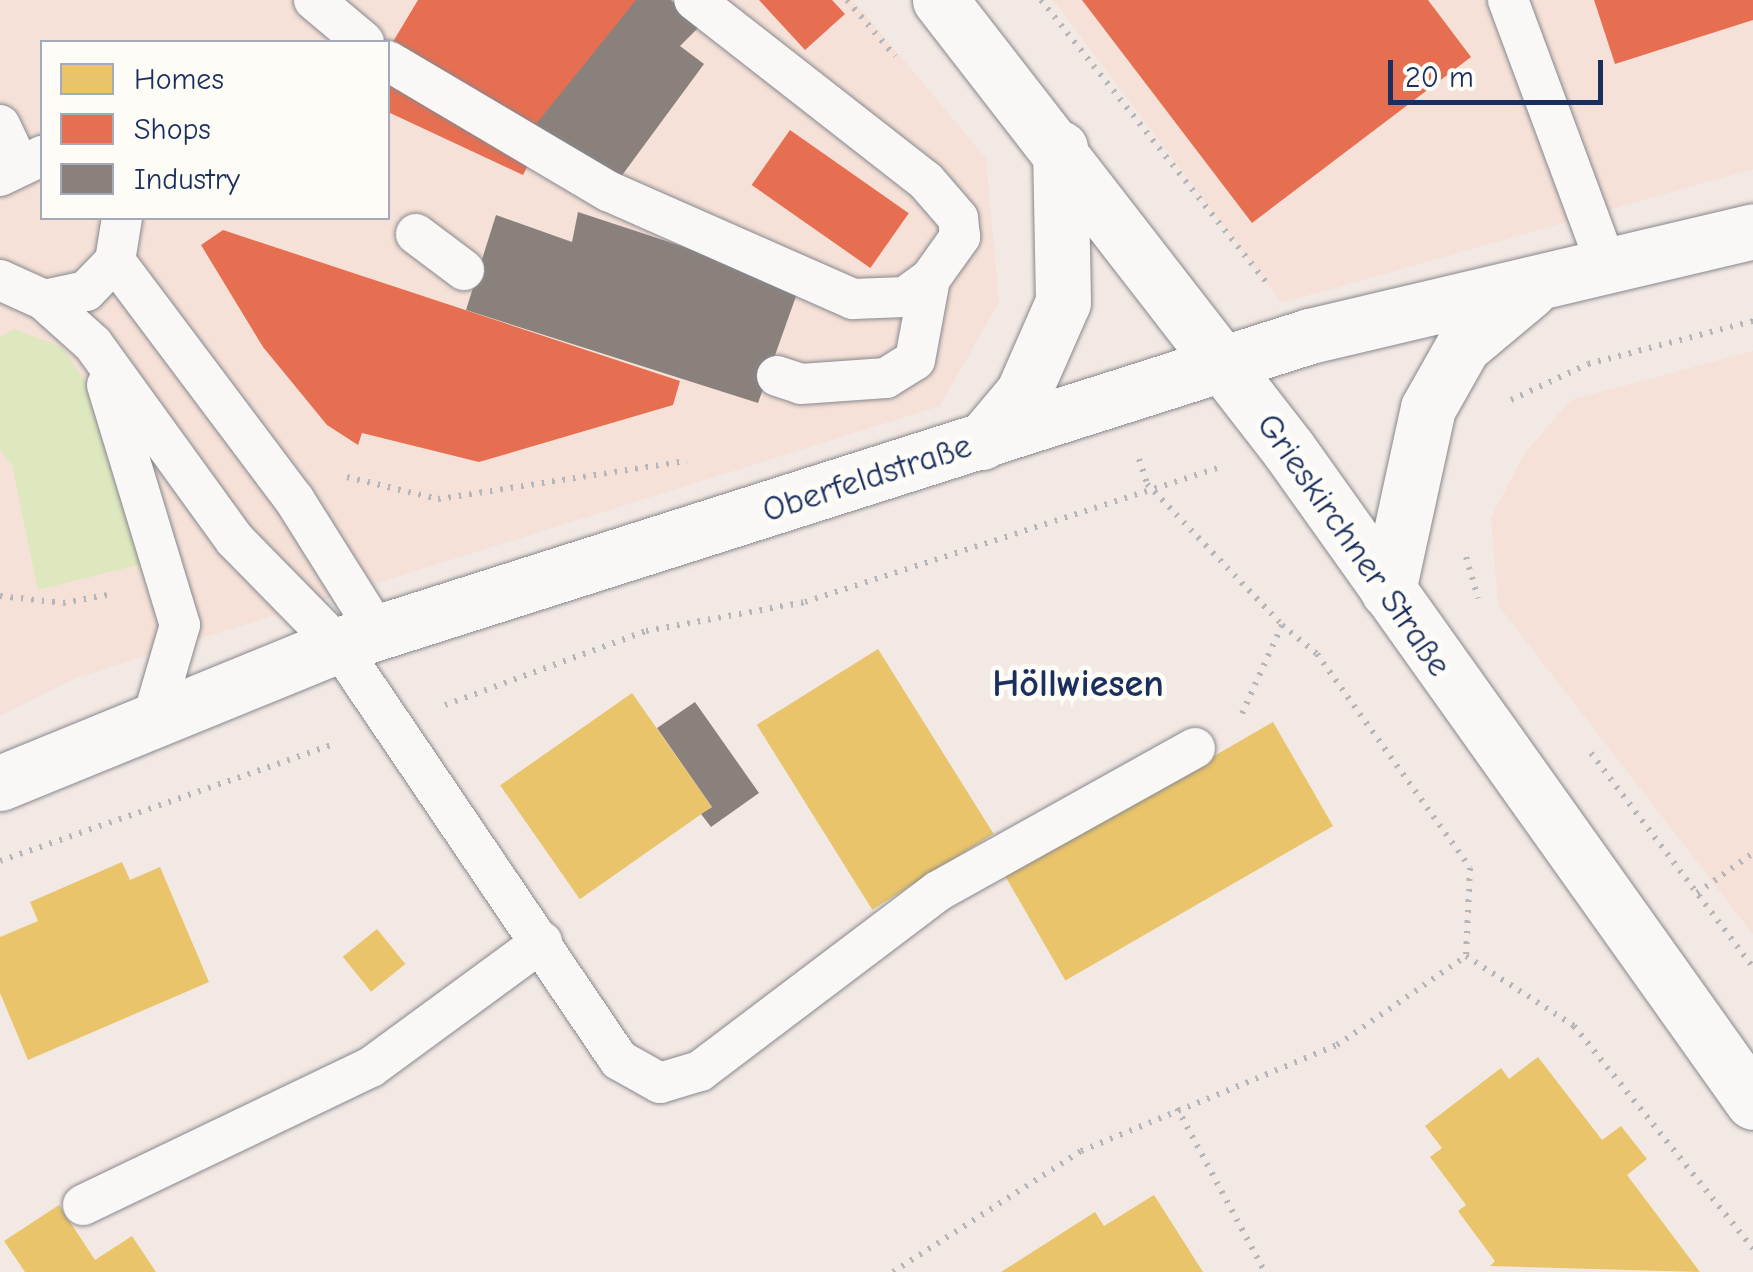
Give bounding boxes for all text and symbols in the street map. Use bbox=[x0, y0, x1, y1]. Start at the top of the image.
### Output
legend bbox=[40, 40, 390, 220]
scale bar bbox=[1393, 40, 1608, 102]
text: 20 m bbox=[1405, 60, 1474, 95]
text: Homes bbox=[134, 62, 224, 97]
text: Shops bbox=[134, 112, 211, 147]
text: Industry bbox=[134, 162, 240, 197]
street label: Grieskirchner Straße bbox=[1247, 405, 1461, 685]
street label: Oberfeldstraße bbox=[757, 424, 977, 532]
district label: Höllwiesen bbox=[992, 662, 1164, 708]

